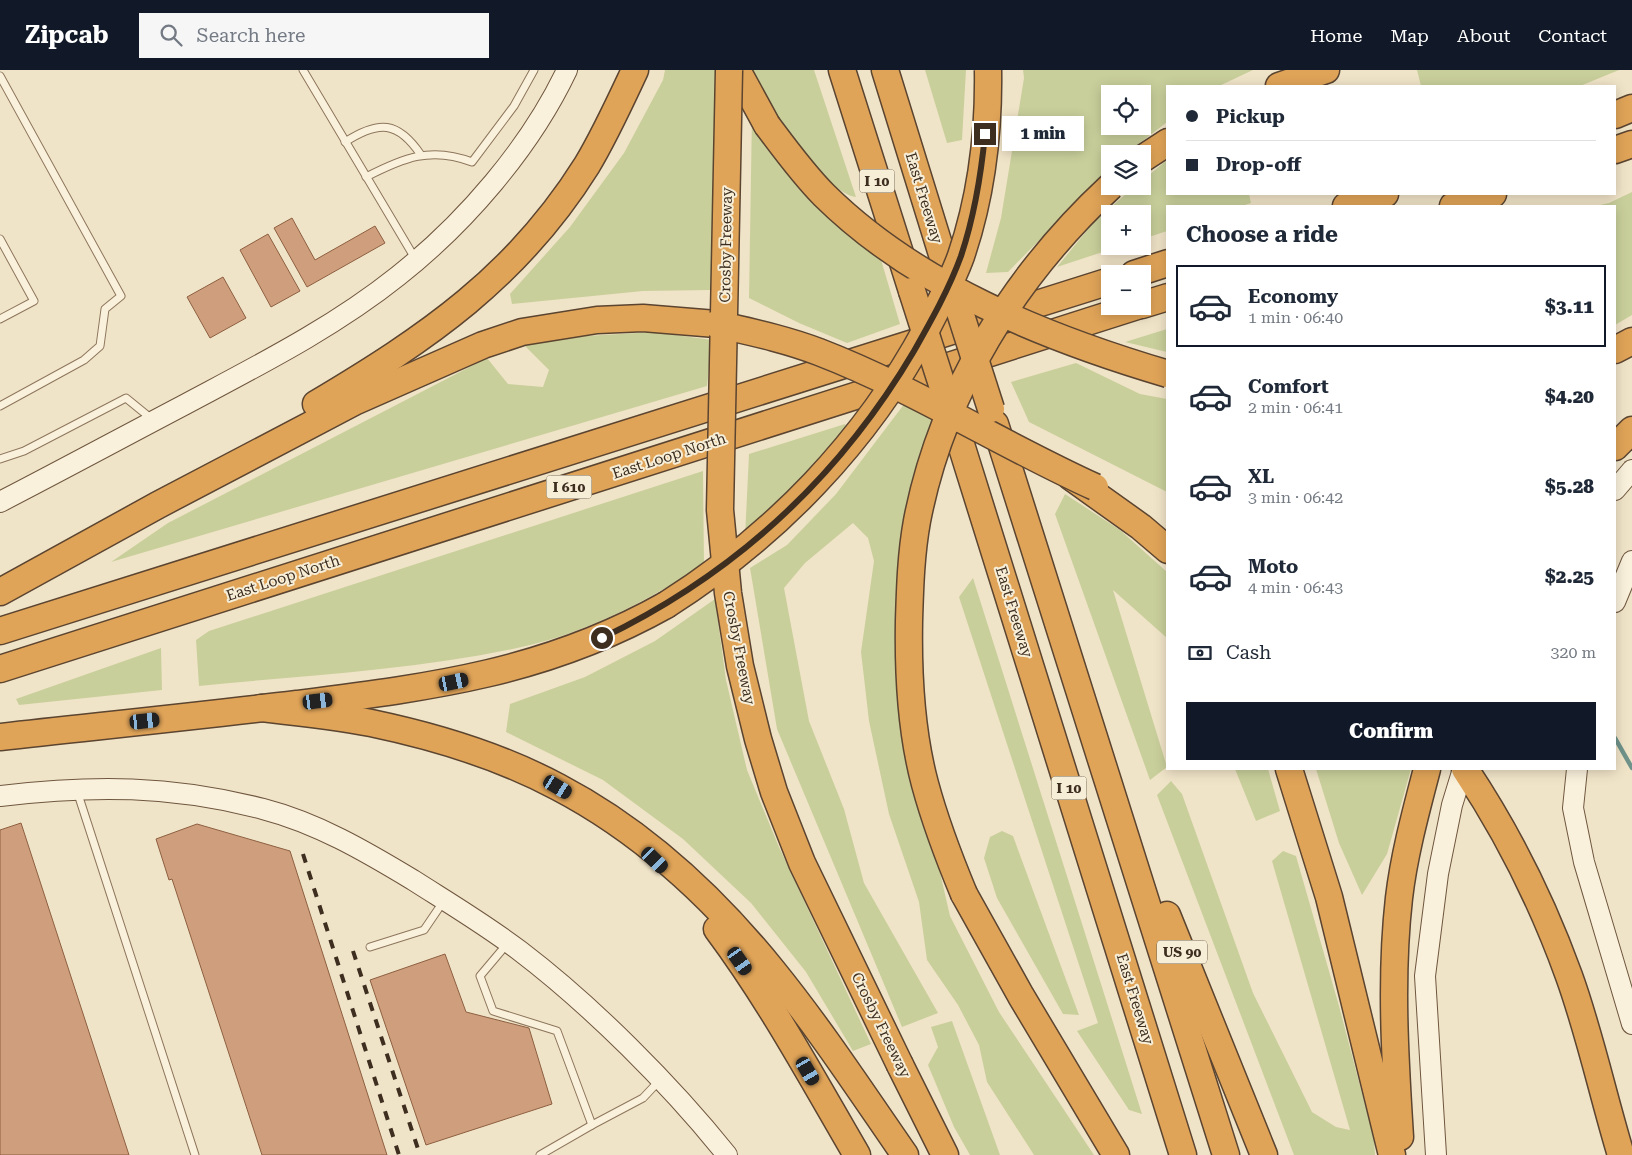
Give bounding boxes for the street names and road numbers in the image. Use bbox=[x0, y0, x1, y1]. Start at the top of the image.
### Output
street label: East Freeway bbox=[902, 150, 946, 246]
road number: I 10 bbox=[860, 170, 894, 192]
street label: Crosby Freeway bbox=[716, 187, 736, 303]
street label: East Loop North bbox=[610, 429, 728, 483]
road number: I 610 bbox=[546, 476, 592, 498]
street label: East Loop North bbox=[224, 551, 342, 605]
street label: East Freeway bbox=[992, 564, 1036, 660]
street label: Crosby Freeway bbox=[719, 590, 759, 706]
road number: I 10 bbox=[1052, 776, 1086, 800]
road number: US 90 bbox=[1157, 940, 1207, 964]
street label: East Freeway bbox=[1113, 951, 1157, 1047]
street label: Crosby Freeway bbox=[848, 969, 914, 1081]

